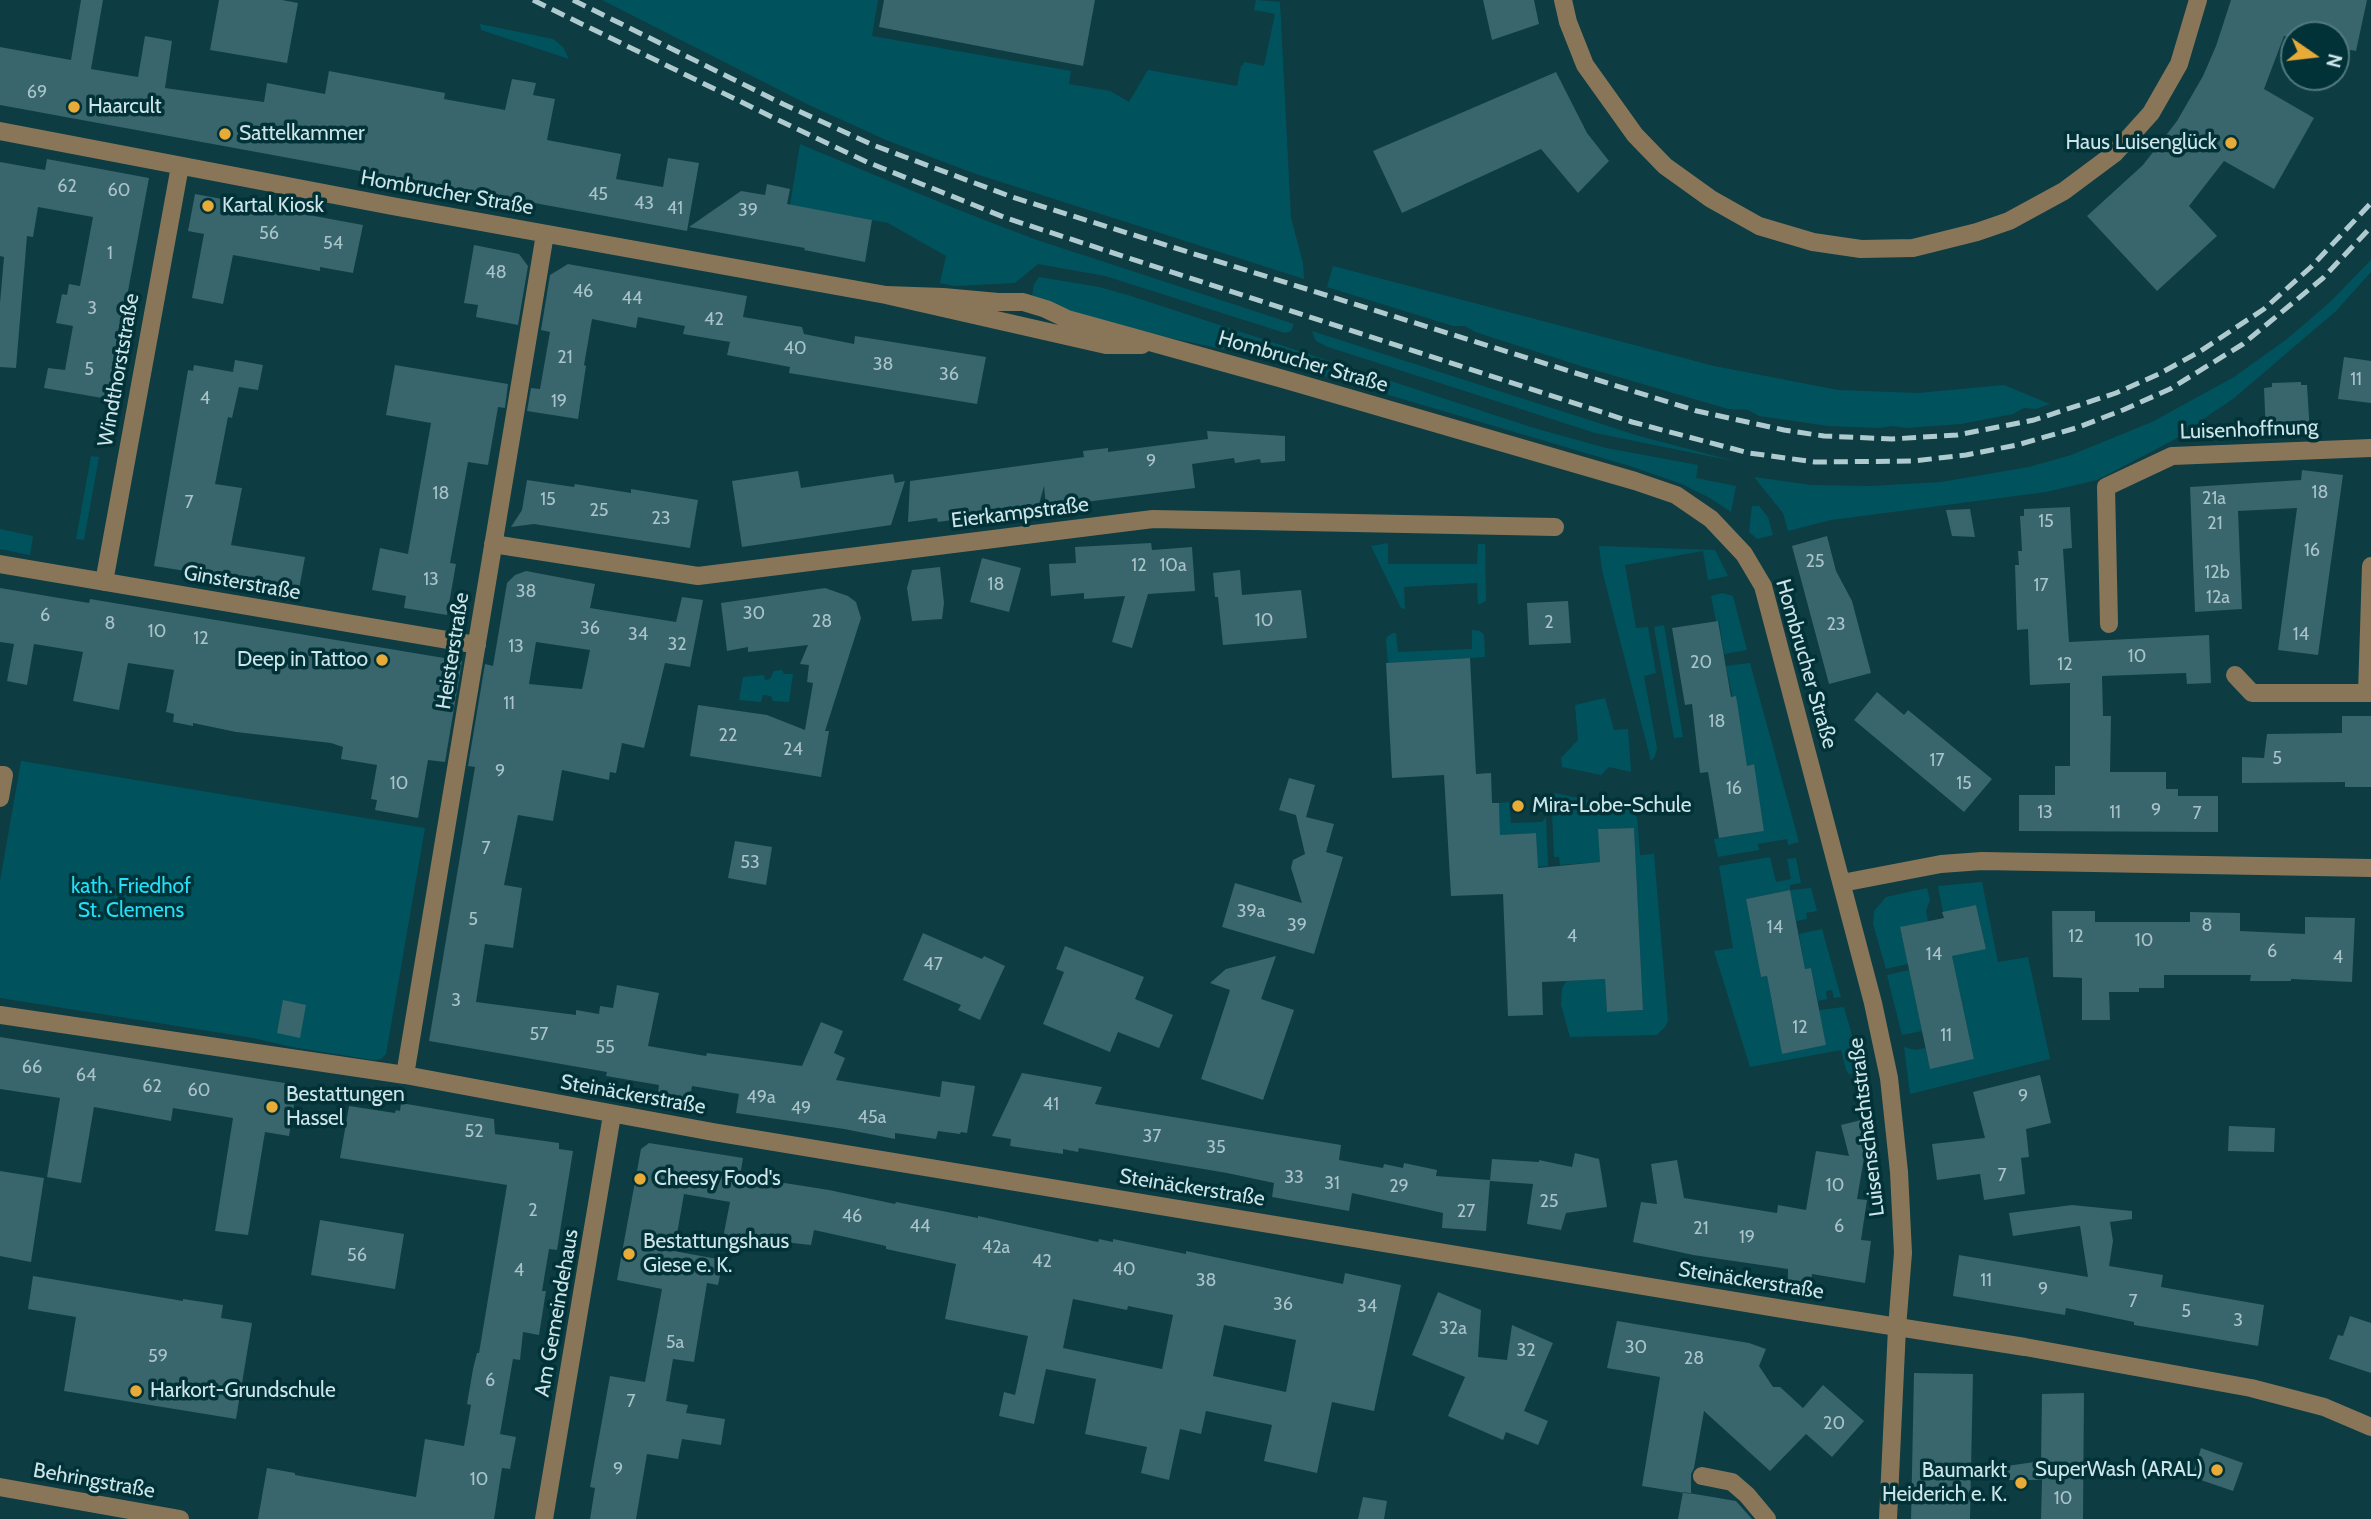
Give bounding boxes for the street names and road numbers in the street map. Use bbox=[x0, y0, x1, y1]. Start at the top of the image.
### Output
street label: Hombrucher Straße bbox=[359, 165, 535, 221]
street label: Windthorststraße bbox=[93, 291, 145, 449]
street label: Hombrucher Straße bbox=[1215, 326, 1391, 398]
street label: Luisenhoffnung bbox=[2179, 415, 2319, 445]
street label: Eierkampstraße bbox=[950, 492, 1090, 534]
street label: Ginsterstraße bbox=[182, 560, 302, 606]
street label: Hombrucher Straße bbox=[1770, 576, 1842, 752]
street label: Heisterstraße bbox=[431, 591, 475, 711]
street label: Luisenschachtstraße bbox=[1844, 1036, 1890, 1218]
street label: Steinäckerstraße bbox=[558, 1070, 708, 1120]
street label: Steinäckerstraße bbox=[1117, 1164, 1267, 1212]
street label: Am Gemeindehaus bbox=[530, 1227, 584, 1399]
street label: Steinäckerstraße bbox=[1676, 1257, 1826, 1305]
street label: Behringstraße bbox=[31, 1458, 157, 1504]

